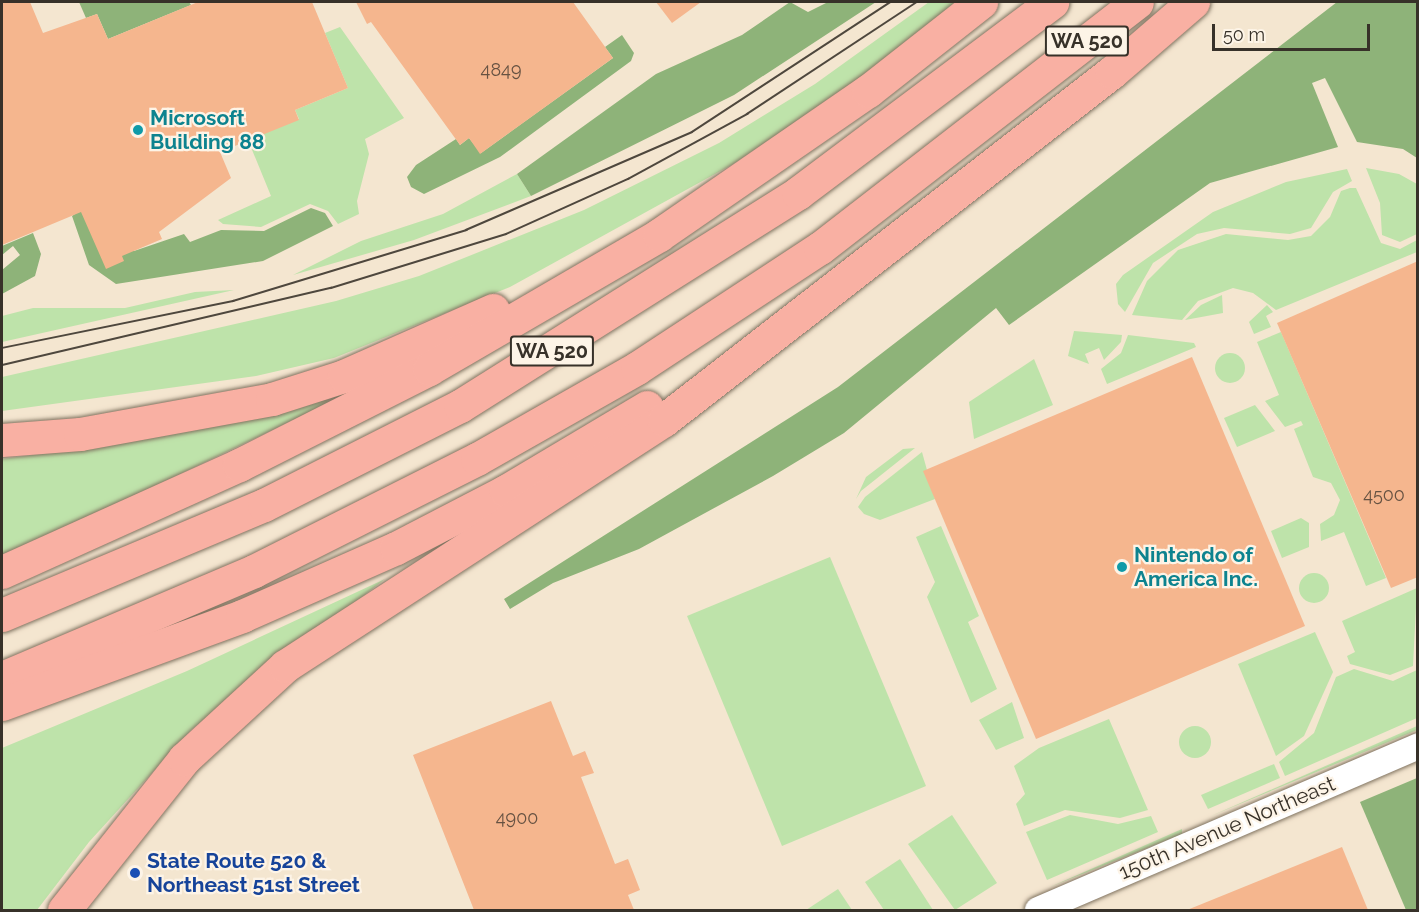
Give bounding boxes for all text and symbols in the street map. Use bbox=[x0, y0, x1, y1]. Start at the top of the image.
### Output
scale bar bbox=[1215, 12, 1372, 50]
road number: WA 520 bbox=[1044, 24, 1130, 58]
text: 50 m bbox=[1223, 24, 1265, 45]
house number: 4849 bbox=[481, 59, 521, 81]
place label: Microsoft Building 88 bbox=[150, 105, 265, 155]
marker: Microsoft Building 88 bbox=[131, 123, 145, 137]
road number: WA 520 bbox=[508, 334, 596, 368]
house number: 4500 bbox=[1363, 484, 1405, 506]
place label: Nintendo of America Inc. bbox=[1134, 542, 1258, 592]
marker: Nintendo of America Inc. bbox=[1115, 560, 1129, 574]
street label: 150th Avenue Northeast bbox=[1115, 771, 1339, 885]
house number: 4900 bbox=[496, 807, 538, 829]
place label: State Route 520 & Northeast 51st Street bbox=[147, 848, 360, 898]
marker: State Route 520 & Northeast 51st Street bbox=[128, 866, 142, 880]

